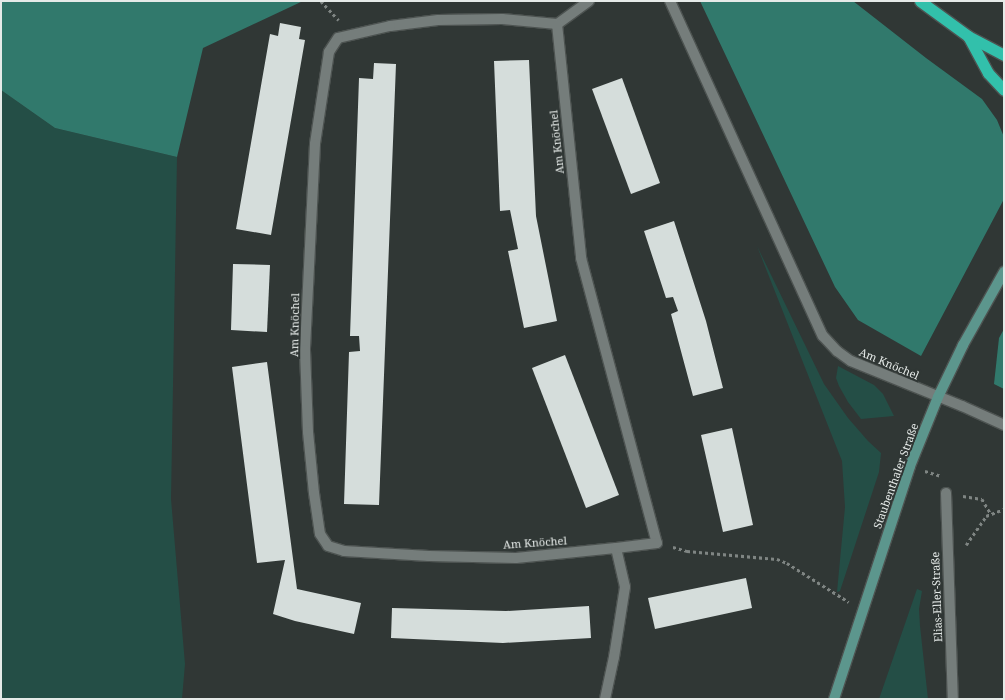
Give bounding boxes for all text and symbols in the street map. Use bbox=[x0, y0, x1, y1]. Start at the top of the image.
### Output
street label: Am Knöchel bbox=[547, 110, 567, 174]
street label: Am Knöchel bbox=[288, 293, 302, 357]
street label: Am Knöchel bbox=[857, 345, 921, 383]
street label: Staubenthaler Straße bbox=[871, 422, 921, 530]
street label: Am Knöchel bbox=[503, 534, 567, 552]
street label: Elias-Eller-Straße bbox=[929, 552, 945, 642]

